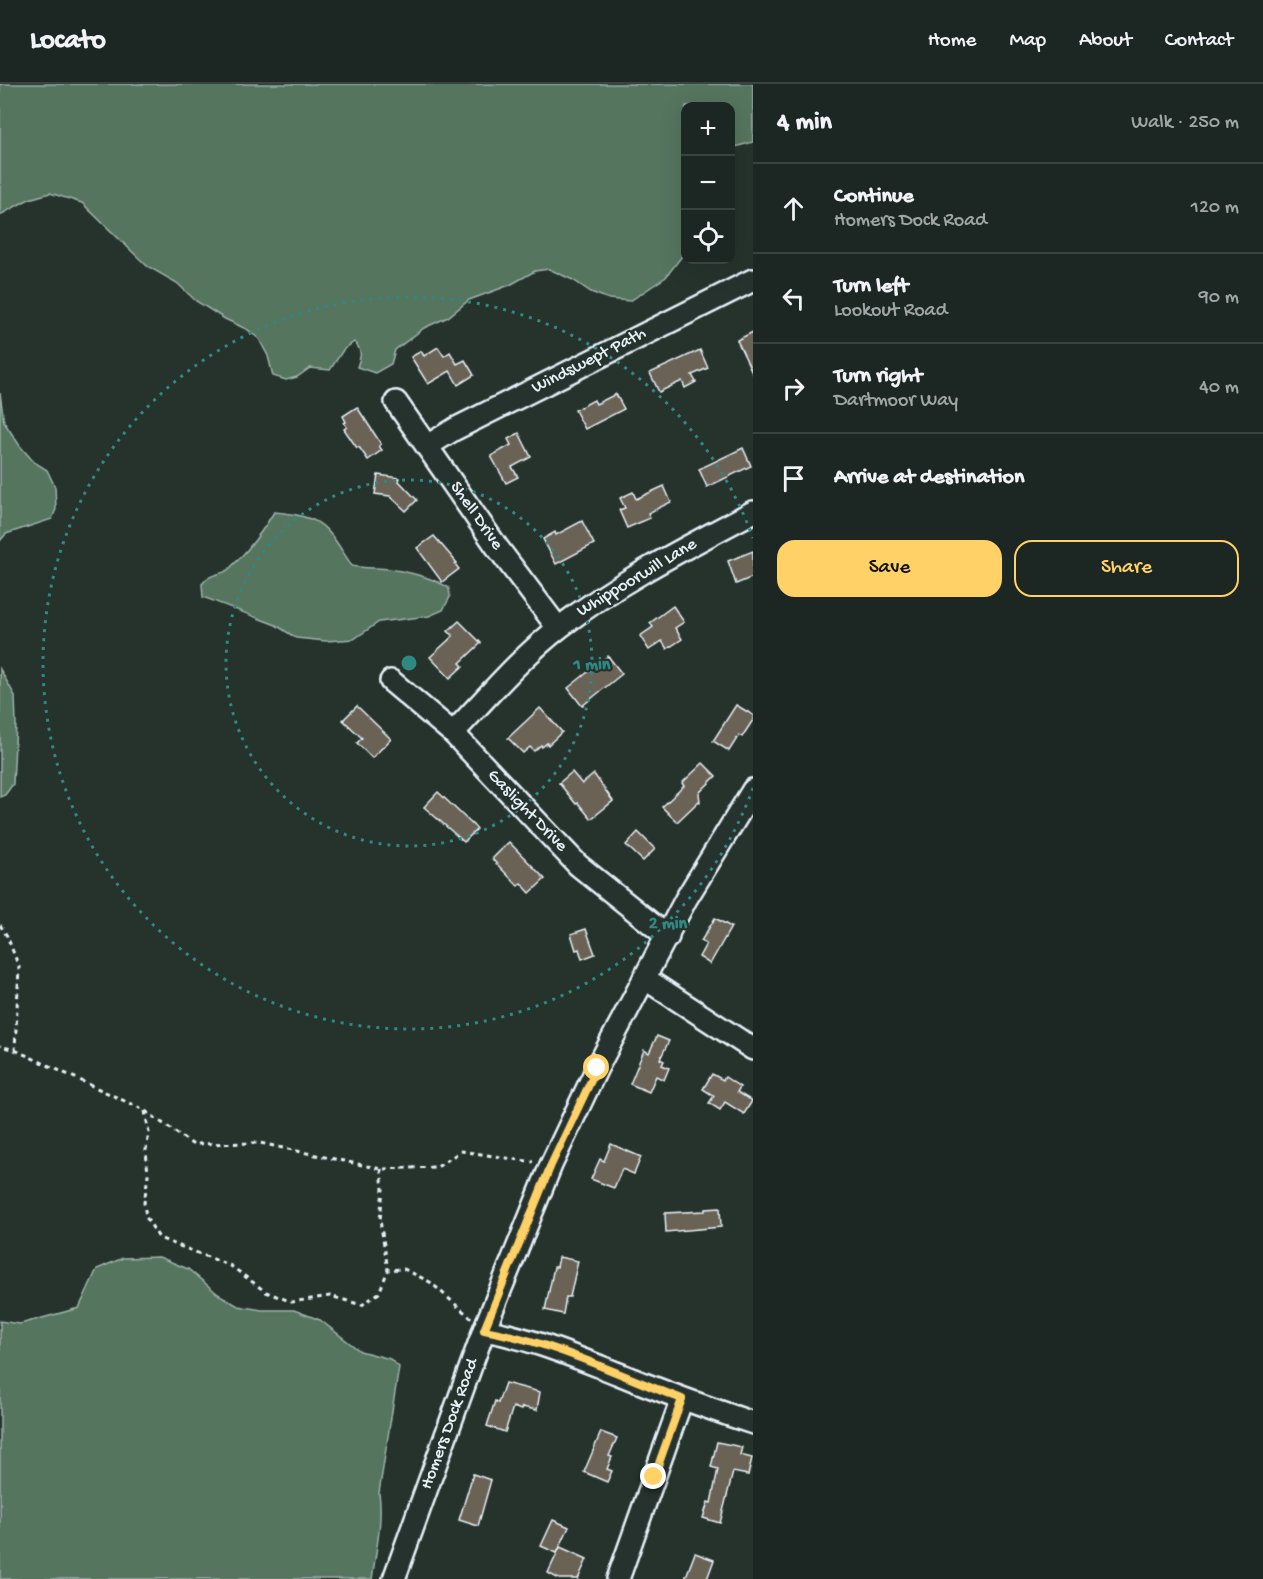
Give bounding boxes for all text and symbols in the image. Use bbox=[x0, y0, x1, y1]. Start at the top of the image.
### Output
text: Locato bbox=[30, 25, 106, 58]
text: Home bbox=[928, 29, 976, 54]
text: Map bbox=[1009, 29, 1046, 54]
text: About bbox=[1079, 29, 1132, 54]
text: Contact bbox=[1165, 29, 1233, 54]
map controls bbox=[681, 102, 735, 264]
button: + bbox=[681, 102, 735, 156]
text: 4 min bbox=[777, 108, 832, 139]
text: Walk · 250 m bbox=[1131, 112, 1239, 135]
button: − bbox=[681, 156, 735, 210]
text: Continue bbox=[834, 184, 914, 210]
icon: ahead bbox=[777, 192, 810, 225]
text: 120 m bbox=[1191, 197, 1239, 220]
button: locate bbox=[681, 210, 735, 264]
text: Homers Dock Road bbox=[834, 210, 987, 233]
text: Turn left bbox=[834, 274, 908, 300]
icon: left bbox=[777, 282, 810, 315]
text: 90 m bbox=[1199, 287, 1239, 310]
text: Lookout Road bbox=[834, 300, 947, 323]
street label: Windswept Path bbox=[528, 323, 650, 399]
text: Turn right bbox=[834, 364, 922, 390]
icon: right bbox=[777, 372, 810, 405]
text: 40 m bbox=[1199, 377, 1239, 400]
text: Dartmoor Way bbox=[834, 390, 958, 413]
icon: arrive bbox=[777, 462, 810, 495]
text: Arrive at destination bbox=[834, 465, 1024, 491]
street label: Shell Drive bbox=[445, 478, 508, 555]
street label: Whippoorwill Lane bbox=[573, 534, 701, 622]
button: Save bbox=[777, 540, 1002, 597]
button: Share bbox=[1014, 540, 1239, 597]
centre of rings bbox=[399, 653, 419, 673]
text: 1 min bbox=[573, 655, 611, 676]
street label: Gaslight Drive bbox=[482, 765, 572, 857]
text: 2 min bbox=[649, 914, 688, 935]
route start bbox=[583, 1054, 609, 1080]
street label: Homers Dock Road bbox=[417, 1354, 484, 1492]
route end bbox=[640, 1463, 666, 1489]

